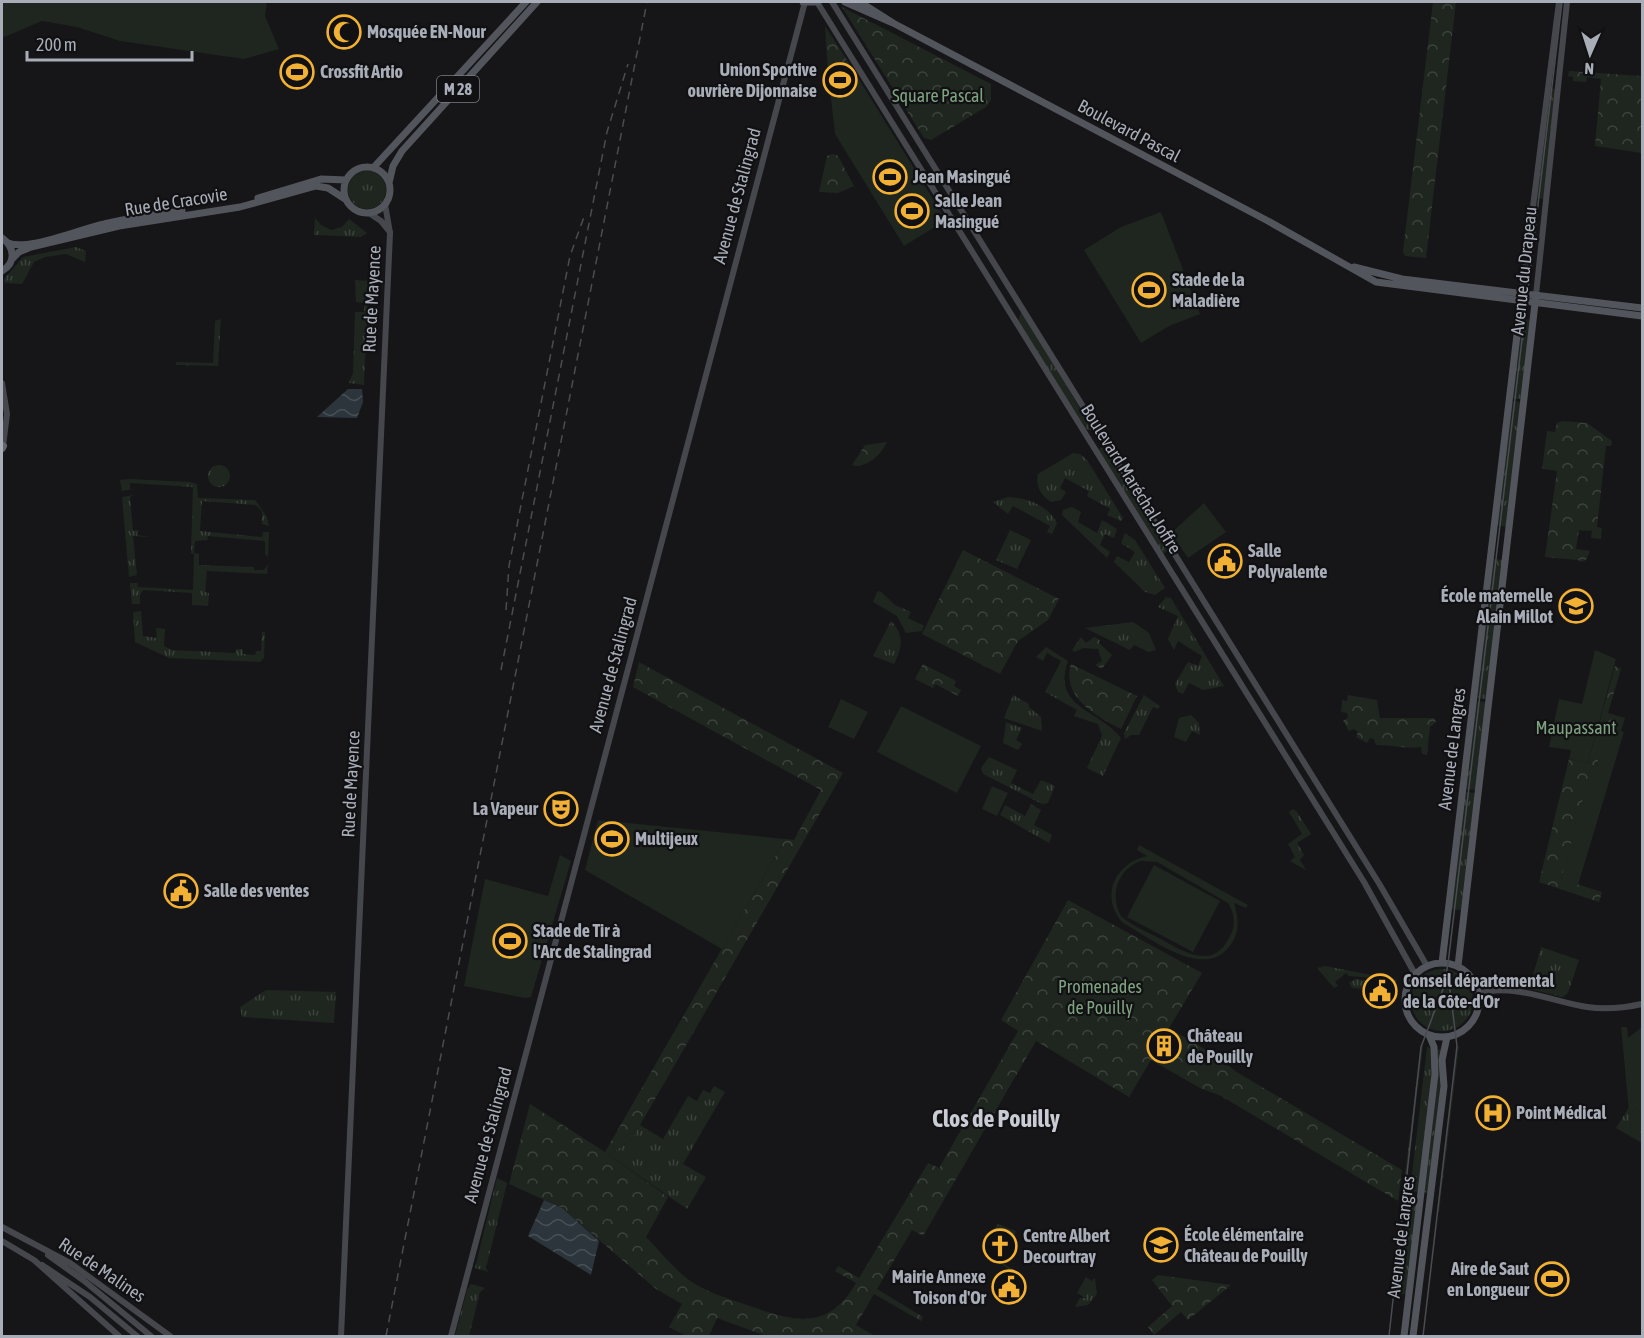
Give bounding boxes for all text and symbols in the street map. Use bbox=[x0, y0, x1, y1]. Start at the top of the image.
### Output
mosque icon: Mosquée EN-Nour bbox=[326, 14, 362, 50]
place label: Mosquée EN-Nour bbox=[367, 21, 486, 42]
scale bar bbox=[27, 24, 192, 62]
north arrow bbox=[1560, 24, 1620, 84]
text: 200 m bbox=[36, 34, 77, 55]
sports icon: Crossfit Artio bbox=[279, 54, 315, 90]
place label: Union Sportive ouvrière Dijonnaise bbox=[688, 59, 817, 101]
text: N bbox=[1584, 60, 1594, 78]
place label: Crossfit Artio bbox=[320, 61, 403, 82]
sports icon: Union Sportive ouvrière Dijonnaise bbox=[822, 62, 858, 98]
road number: M 28 bbox=[437, 76, 479, 102]
park label: Square Pascal bbox=[892, 85, 984, 106]
street label: Boulevard Pascal bbox=[1074, 95, 1184, 166]
street label: Avenue de Stalingrad bbox=[708, 126, 765, 266]
sports icon: Jean Masingué bbox=[872, 159, 908, 195]
place label: Jean Masingué bbox=[912, 166, 1011, 187]
street label: Rue de Cracovie bbox=[123, 183, 229, 220]
place label: Salle Jean Masingué bbox=[935, 190, 1002, 232]
sports icon: Salle Jean Masingué bbox=[894, 193, 930, 229]
street label: Avenue du Drapeau bbox=[1506, 206, 1541, 336]
street label: Rue de Mayence bbox=[358, 245, 385, 353]
place label: Stade de la Maladière bbox=[1172, 269, 1245, 311]
sports icon: Stade de la Maladière bbox=[1131, 272, 1167, 308]
street label: Boulevard Maréchal Joffre bbox=[1077, 400, 1186, 557]
place label: Salle Polyvalente bbox=[1248, 540, 1327, 582]
public building icon: Salle Polyvalente bbox=[1207, 543, 1243, 579]
place label: École maternelle Alain Millot bbox=[1441, 585, 1554, 627]
school or university icon: École maternelle Alain Millot bbox=[1558, 588, 1594, 624]
street label: Avenue de Stalingrad bbox=[584, 595, 641, 735]
street label: Avenue de Langres bbox=[1434, 687, 1469, 811]
park label: Maupassant bbox=[1535, 717, 1617, 738]
street label: Rue de Mayence bbox=[337, 730, 364, 838]
theatre icon: La Vapeur bbox=[543, 791, 579, 827]
place label: La Vapeur bbox=[473, 798, 539, 819]
sports icon: Multijeux bbox=[594, 821, 630, 857]
place label: Multijeux bbox=[635, 828, 699, 849]
public building icon: Salle des ventes bbox=[163, 873, 199, 909]
place label: Salle des ventes bbox=[204, 880, 310, 901]
place label: Stade de Tir à l'Arc de Stalingrad bbox=[533, 920, 652, 962]
sports icon: Stade de Tir à l'Arc de Stalingrad bbox=[492, 923, 528, 959]
place label: Conseil départemental de la Côte-d'Or bbox=[1403, 970, 1555, 1012]
public building icon: Conseil départemental de la Côte-d'Or bbox=[1362, 973, 1398, 1009]
park label: Promenades de Pouilly bbox=[1058, 976, 1142, 1018]
place label: Château de Pouilly bbox=[1187, 1025, 1253, 1067]
building icon: Château de Pouilly bbox=[1146, 1028, 1182, 1064]
street label: Avenue de Stalingrad bbox=[459, 1065, 516, 1205]
hospital icon: Point Médical bbox=[1475, 1095, 1511, 1131]
place label: Point Médical bbox=[1516, 1102, 1606, 1123]
district label: Clos de Pouilly bbox=[932, 1105, 1060, 1132]
street label: Avenue de Langres bbox=[1383, 1175, 1418, 1299]
place label: École élémentaire Château de Pouilly bbox=[1184, 1224, 1308, 1266]
place label: Centre Albert Decourtray bbox=[1023, 1225, 1111, 1267]
school or university icon: École élémentaire Château de Pouilly bbox=[1143, 1227, 1179, 1263]
church icon: Centre Albert Decourtray bbox=[982, 1228, 1018, 1264]
street label: Rue de Malines bbox=[55, 1233, 150, 1306]
place label: Aire de Saut en Longueur bbox=[1447, 1258, 1530, 1300]
sports icon: Aire de Saut en Longueur bbox=[1534, 1261, 1570, 1297]
place label: Mairie Annexe Toison d'Or bbox=[892, 1266, 987, 1308]
public building icon: Mairie Annexe Toison d'Or bbox=[991, 1269, 1027, 1305]

